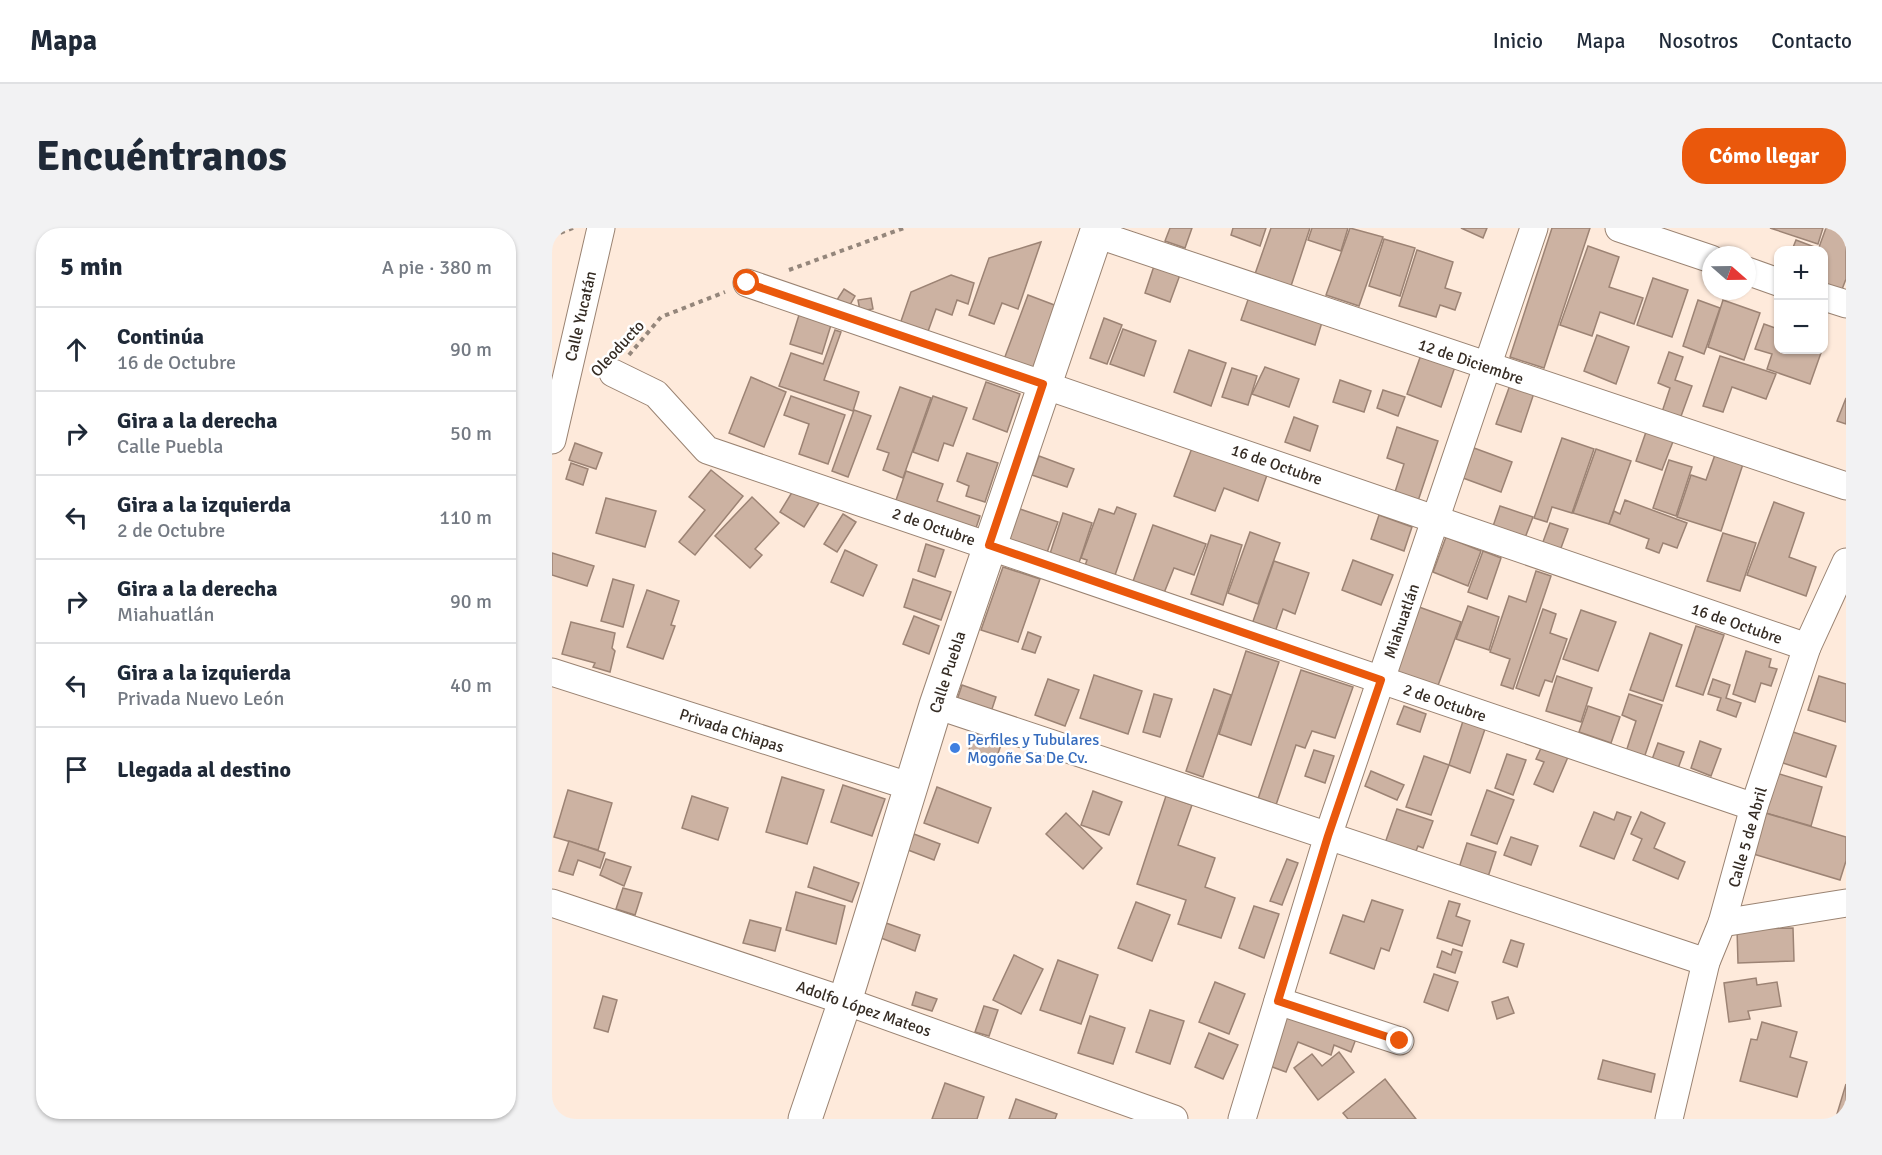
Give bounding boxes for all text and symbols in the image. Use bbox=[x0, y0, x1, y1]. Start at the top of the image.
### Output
text: Mapa bbox=[30, 24, 97, 58]
text: Inicio bbox=[1493, 28, 1543, 54]
text: Mapa bbox=[1576, 28, 1625, 54]
text: Nosotros bbox=[1658, 28, 1738, 54]
text: Contacto bbox=[1771, 28, 1852, 54]
button: Cómo llegar bbox=[1682, 128, 1846, 184]
text: Encuéntranos bbox=[36, 131, 287, 182]
north arrow bbox=[1702, 246, 1756, 300]
map controls bbox=[1774, 246, 1828, 354]
button: + bbox=[1774, 246, 1828, 300]
text: 5 min bbox=[60, 251, 123, 283]
text: A pie · 380 m bbox=[382, 255, 492, 280]
street label: Calle Yucatán bbox=[561, 269, 601, 363]
route start bbox=[733, 269, 759, 295]
button: − bbox=[1774, 300, 1828, 354]
street label: Oleoducto bbox=[587, 316, 649, 381]
text: Continúa bbox=[117, 323, 204, 350]
icon: ahead bbox=[60, 333, 93, 366]
street label: 12 de Diciembre bbox=[1415, 335, 1526, 389]
text: 90 m bbox=[450, 337, 492, 362]
text: 16 de Octubre bbox=[117, 350, 236, 375]
text: Gira a la derecha bbox=[117, 407, 278, 434]
icon: right bbox=[60, 417, 93, 450]
text: 50 m bbox=[450, 421, 492, 446]
text: Calle Puebla bbox=[117, 434, 223, 459]
street label: 16 de Octubre bbox=[1228, 440, 1325, 490]
text: Gira a la izquierda bbox=[117, 491, 291, 518]
icon: left bbox=[60, 501, 93, 534]
street label: 2 de Octubre bbox=[889, 503, 978, 551]
text: 110 m bbox=[439, 505, 492, 530]
text: 2 de Octubre bbox=[117, 518, 225, 543]
text: Gira a la derecha bbox=[117, 575, 278, 602]
street label: Miahuatlán bbox=[1380, 581, 1424, 661]
icon: right bbox=[60, 585, 93, 618]
text: 90 m bbox=[450, 589, 492, 614]
street label: 16 de Octubre bbox=[1688, 599, 1785, 649]
text: Miahuatlán bbox=[117, 602, 214, 627]
street label: Calle Puebla bbox=[925, 629, 971, 716]
text: Gira a la izquierda bbox=[117, 659, 291, 686]
icon: left bbox=[60, 669, 93, 702]
text: 40 m bbox=[450, 673, 492, 698]
street label: 2 de Octubre bbox=[1400, 679, 1489, 727]
text: Privada Nuevo León bbox=[117, 686, 284, 711]
street label: Privada Chiapas bbox=[677, 705, 787, 757]
place label: Perfiles y Tubulares Mogoñe Sa De Cv. bbox=[967, 730, 1099, 768]
marker: Perfiles y Tubulares Mogoñe Sa De Cv. bbox=[948, 741, 962, 755]
icon: arrive bbox=[60, 753, 93, 786]
text: Llegada al destino bbox=[117, 756, 291, 783]
street label: Calle 5 de Abril bbox=[1724, 784, 1772, 890]
street label: Adolfo López Mateos bbox=[794, 977, 934, 1041]
route end bbox=[1386, 1027, 1412, 1053]

